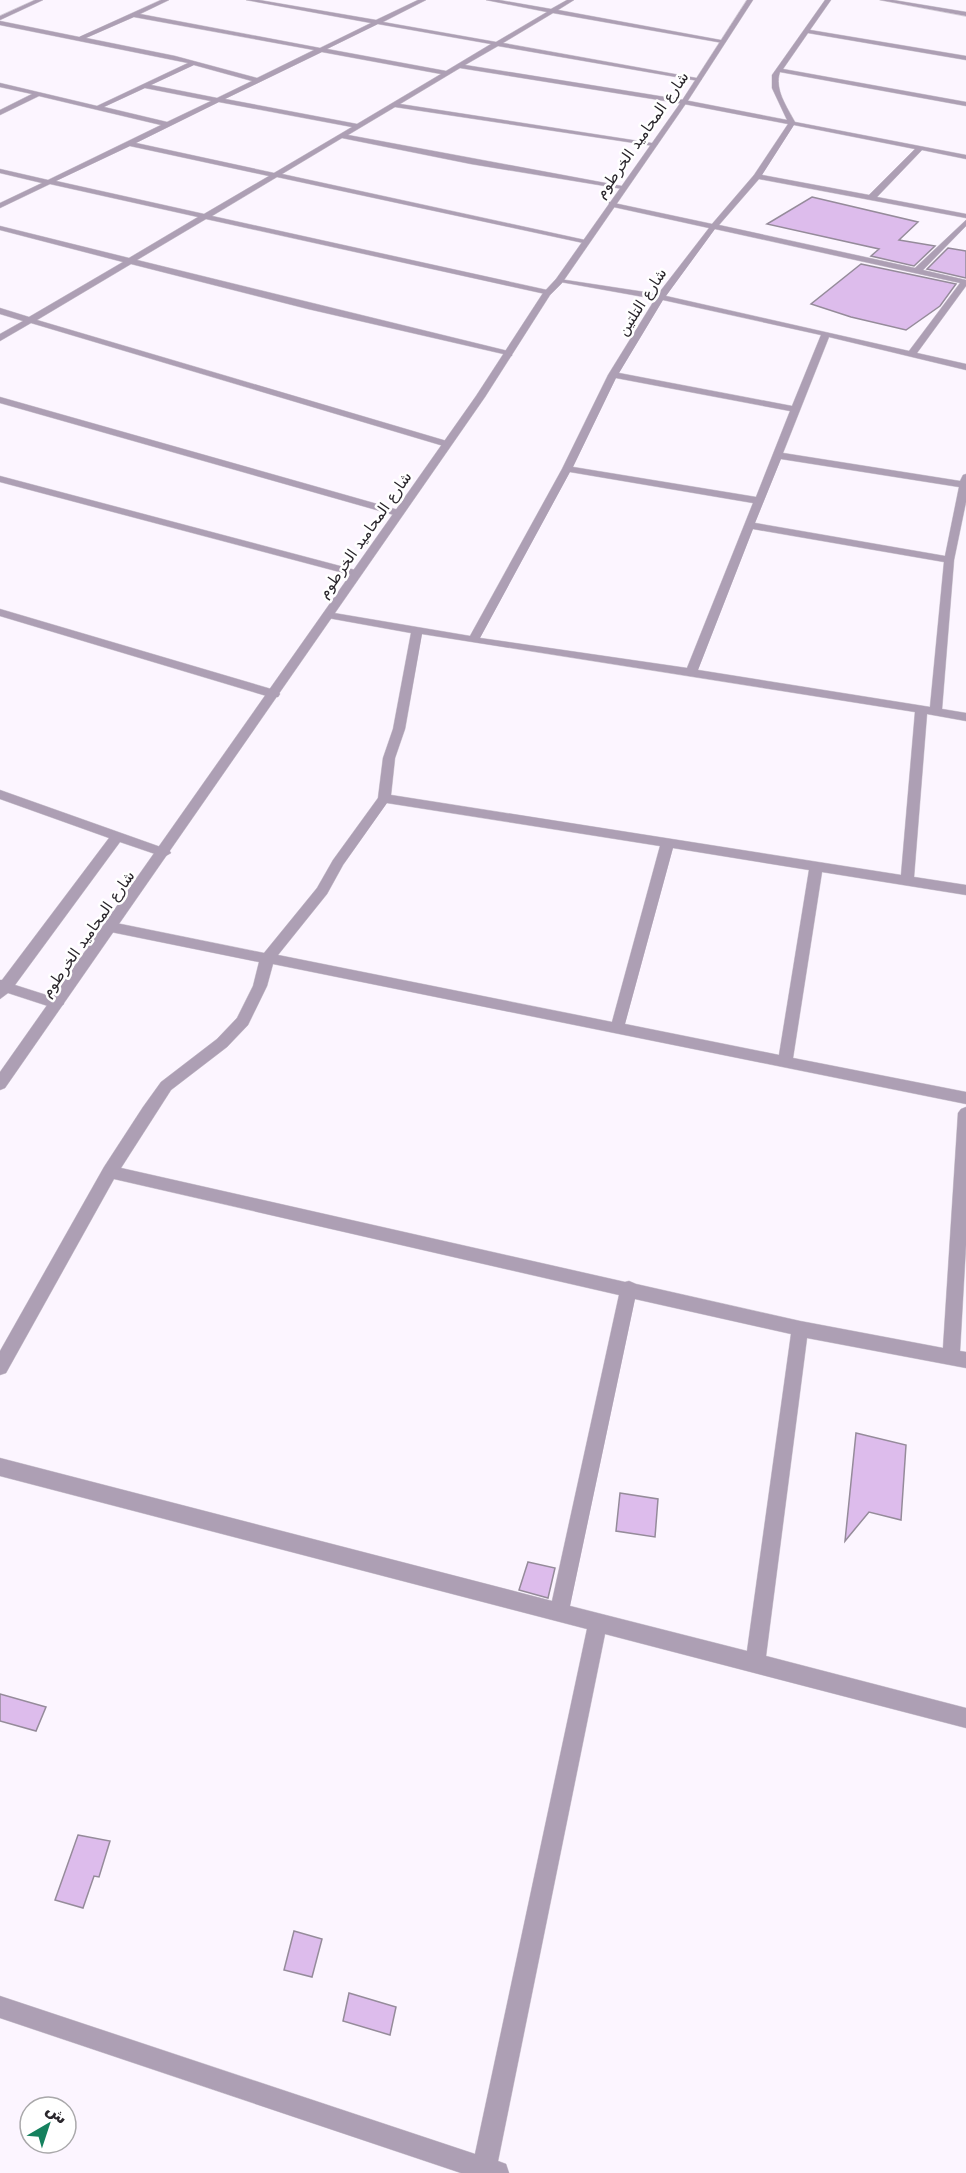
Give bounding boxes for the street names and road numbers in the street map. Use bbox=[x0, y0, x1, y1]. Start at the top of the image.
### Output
street label: شارع المحاميد الخرطوم bbox=[591, 68, 693, 202]
street label: شارع التلتين bbox=[614, 265, 670, 339]
street label: شارع المحاميد الخرطوم bbox=[314, 468, 416, 602]
street label: شارع المحاميد الخرطوم bbox=[37, 867, 139, 1001]

